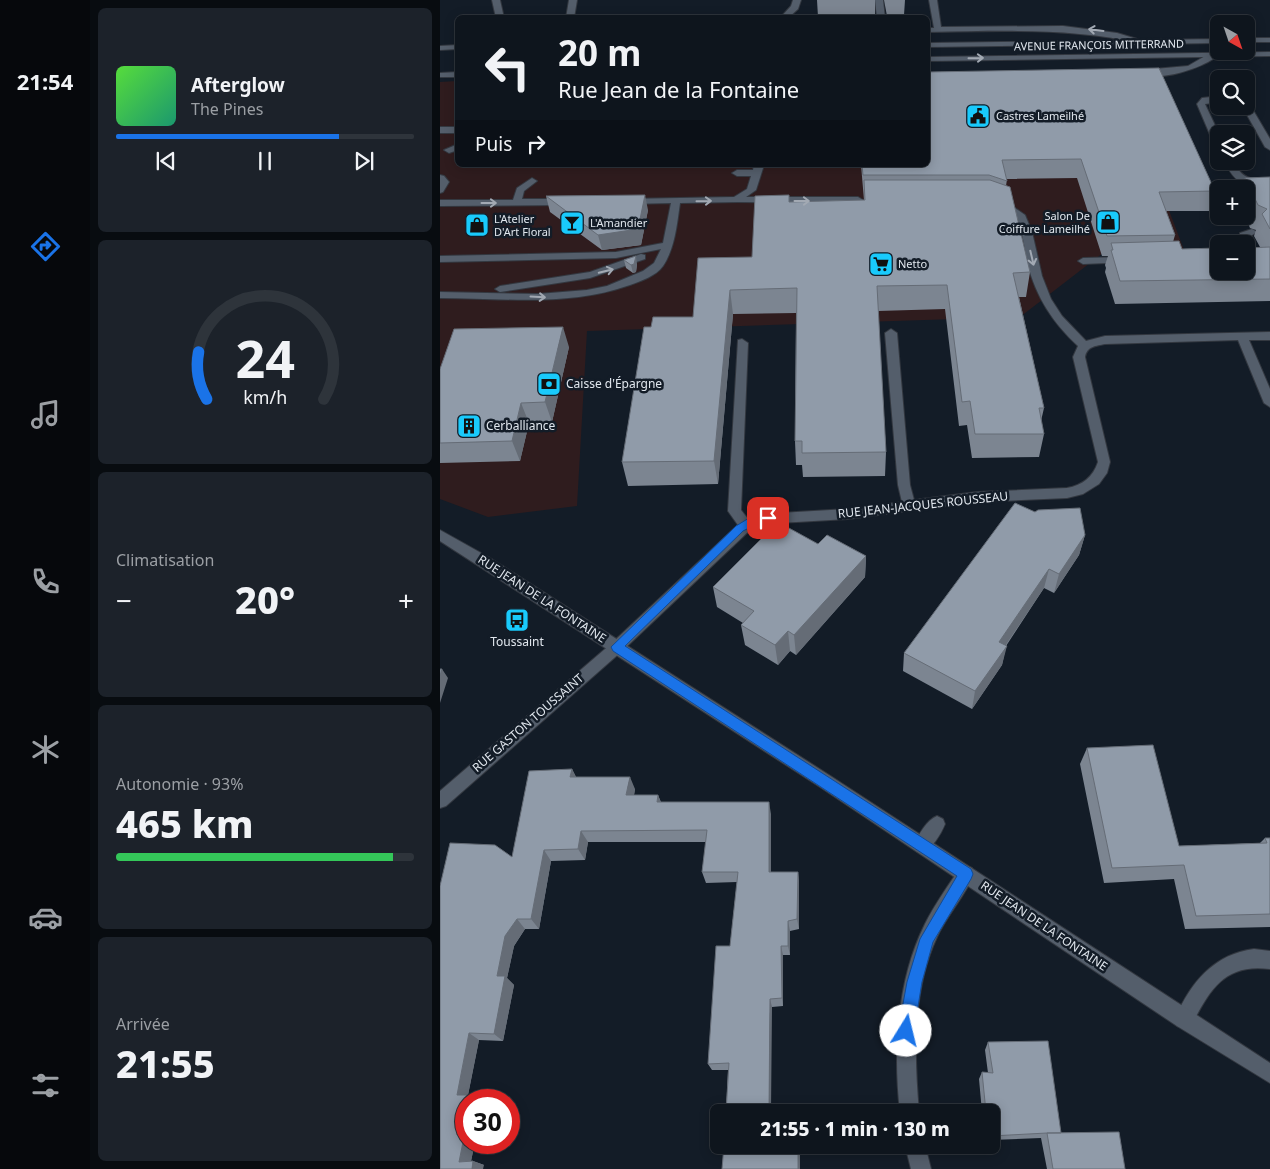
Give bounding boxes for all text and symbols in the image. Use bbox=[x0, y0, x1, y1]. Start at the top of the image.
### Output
north arrow bbox=[1210, 15, 1255, 60]
map controls bbox=[1210, 15, 1255, 280]
one-way arrow bbox=[1088, 25, 1104, 35]
text: 20 m bbox=[558, 29, 641, 76]
icon: left bbox=[475, 35, 540, 100]
street label: AVENUE FRANÇOIS MITTERRAND bbox=[1014, 36, 1184, 53]
one-way arrow bbox=[968, 53, 984, 63]
text: 21:54 bbox=[17, 66, 73, 96]
button: search bbox=[1210, 70, 1255, 115]
text: Afterglow bbox=[191, 72, 285, 98]
text: Rue Jean de la Fontaine bbox=[558, 74, 799, 104]
text: The Pines bbox=[191, 98, 263, 120]
public building icon: Castres Lameilhé bbox=[965, 103, 991, 129]
place label: Castres Lameilhé bbox=[996, 108, 1084, 123]
button: layers bbox=[1210, 125, 1255, 170]
icon: right bbox=[522, 130, 550, 158]
text: Puis bbox=[475, 131, 512, 157]
icon: previous bbox=[152, 147, 180, 175]
icon: pause bbox=[251, 147, 279, 175]
icon: next bbox=[350, 147, 378, 175]
button: + bbox=[1210, 180, 1255, 225]
one-way arrow bbox=[695, 196, 711, 206]
one-way arrow bbox=[794, 196, 810, 206]
one-way arrow bbox=[480, 198, 496, 207]
place label: Salon De Coiffure Lameilhé bbox=[999, 208, 1090, 236]
shop icon: Salon De Coiffure Lameilhé bbox=[1095, 209, 1121, 235]
bar icon: L'Amandier bbox=[559, 210, 585, 236]
place label: L'Atelier D'Art Floral bbox=[494, 211, 551, 239]
shop icon: L'Atelier D'Art Floral bbox=[464, 212, 490, 238]
place label: L'Amandier bbox=[590, 215, 648, 230]
icon: directions bbox=[28, 229, 63, 264]
button: − bbox=[1210, 235, 1255, 280]
one-way arrow bbox=[1028, 249, 1037, 265]
supermarket icon: Netto bbox=[868, 251, 894, 277]
place label: Netto bbox=[898, 256, 928, 271]
one-way arrow bbox=[598, 266, 614, 275]
one-way arrow bbox=[530, 292, 546, 301]
text: 24 bbox=[235, 322, 295, 393]
bank icon: Caisse d'Épargne bbox=[536, 371, 562, 397]
place label: Caisse d'Épargne bbox=[566, 375, 662, 392]
text: km/h bbox=[243, 385, 287, 409]
icon: music bbox=[28, 397, 63, 432]
building icon: Cerballiance bbox=[456, 413, 482, 439]
place label: Cerballiance bbox=[486, 417, 556, 434]
street label: RUE JEAN-JACQUES ROUSSEAU bbox=[837, 487, 1009, 522]
pin bbox=[747, 497, 789, 539]
icon: arrive bbox=[754, 504, 782, 532]
text: Climatisation bbox=[116, 549, 214, 571]
street label: RUE JEAN DE LA FONTAINE bbox=[475, 551, 610, 646]
icon: phone bbox=[28, 564, 63, 599]
text: 20° bbox=[235, 573, 295, 625]
text: − bbox=[116, 581, 132, 619]
text: + bbox=[398, 581, 414, 619]
bus stop icon: Toussaint bbox=[504, 607, 530, 633]
place label: Toussaint bbox=[490, 633, 544, 650]
street label: RUE GASTON TOUSSAINT bbox=[468, 669, 587, 776]
icon: climate bbox=[28, 732, 63, 767]
text: Autonomie · 93% bbox=[116, 773, 243, 795]
text: 465 km bbox=[116, 797, 254, 849]
street label: RUE JEAN DE LA FONTAINE bbox=[978, 877, 1111, 974]
icon: car bbox=[28, 900, 63, 935]
position arrow bbox=[879, 1004, 931, 1056]
text: Arrivée bbox=[116, 1013, 170, 1035]
text: 21:55 bbox=[116, 1037, 215, 1089]
icon: filters bbox=[28, 1068, 63, 1103]
speed limit sign: 30 bbox=[455, 1089, 520, 1154]
text: 21:55 · 1 min · 130 m bbox=[760, 1116, 950, 1142]

